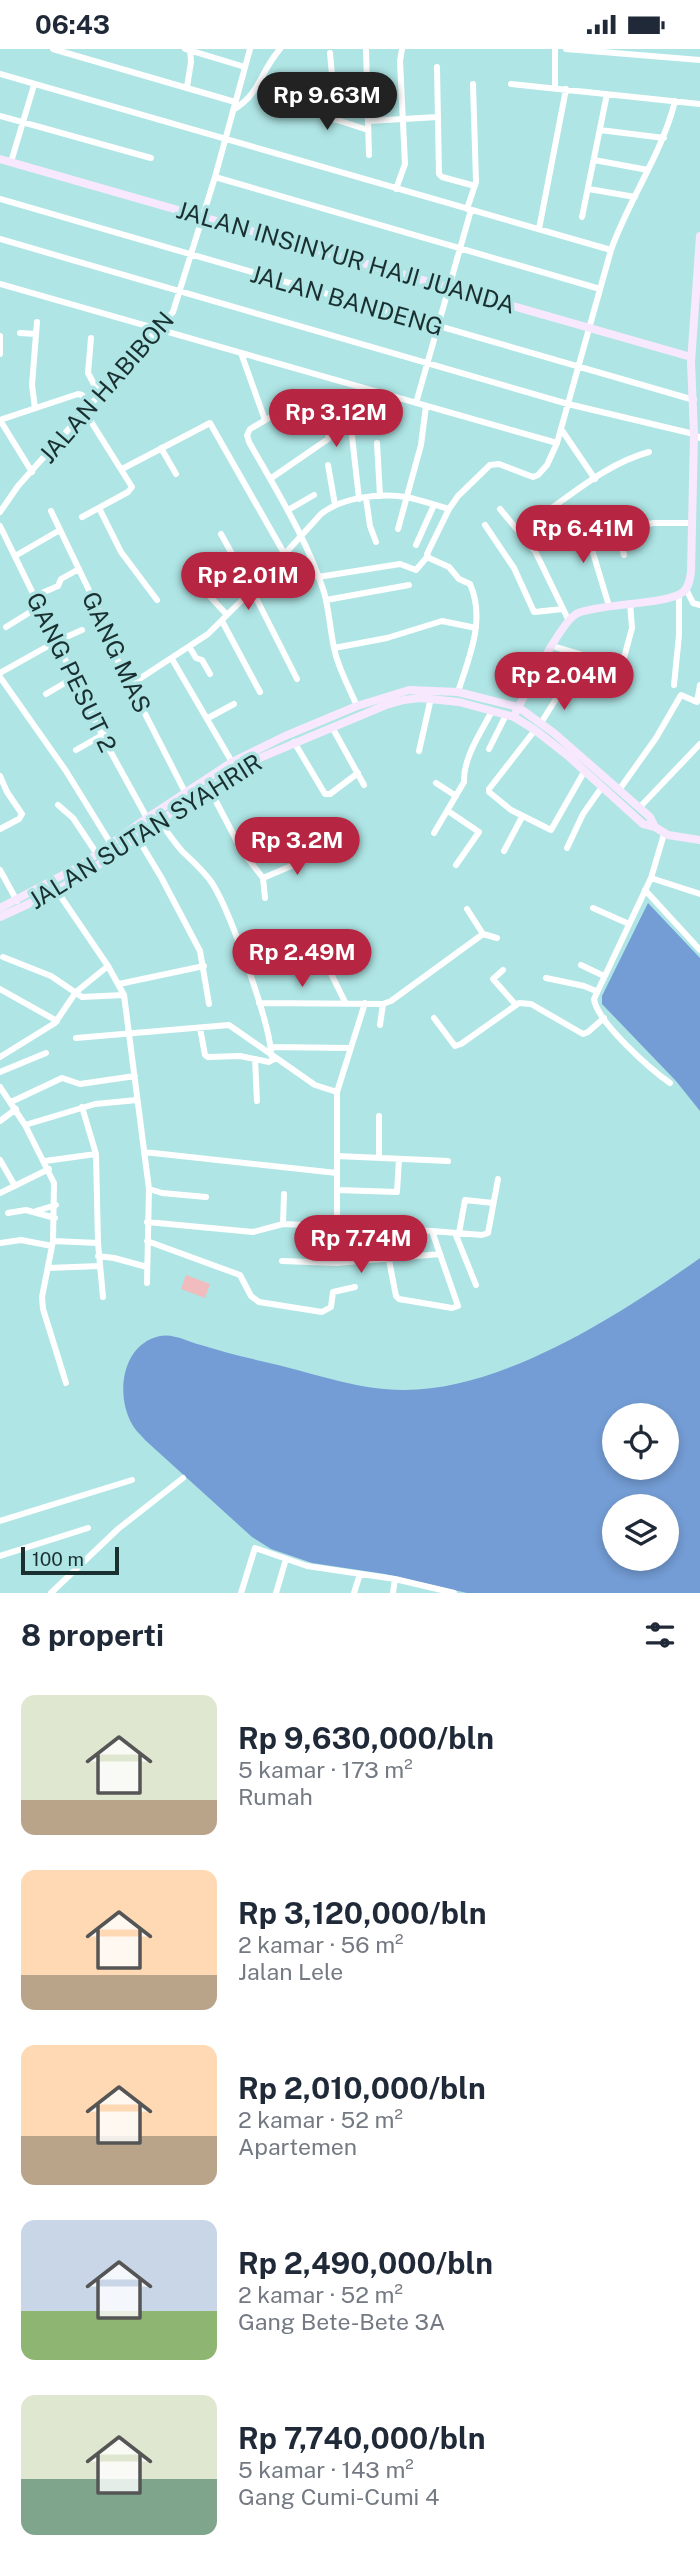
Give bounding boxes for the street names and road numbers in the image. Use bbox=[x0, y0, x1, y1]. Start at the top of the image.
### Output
street label: JALAN INSINYUR HAJI JUANDA bbox=[173, 195, 519, 319]
street label: JALAN BANDENG bbox=[247, 259, 447, 341]
street label: JALAN HABIBON bbox=[33, 306, 179, 468]
street label: GANG MAS bbox=[77, 587, 157, 717]
street label: GANG PESUT 2 bbox=[21, 588, 123, 756]
street label: JALAN SUTAN SYAHRIR bbox=[23, 748, 267, 914]

